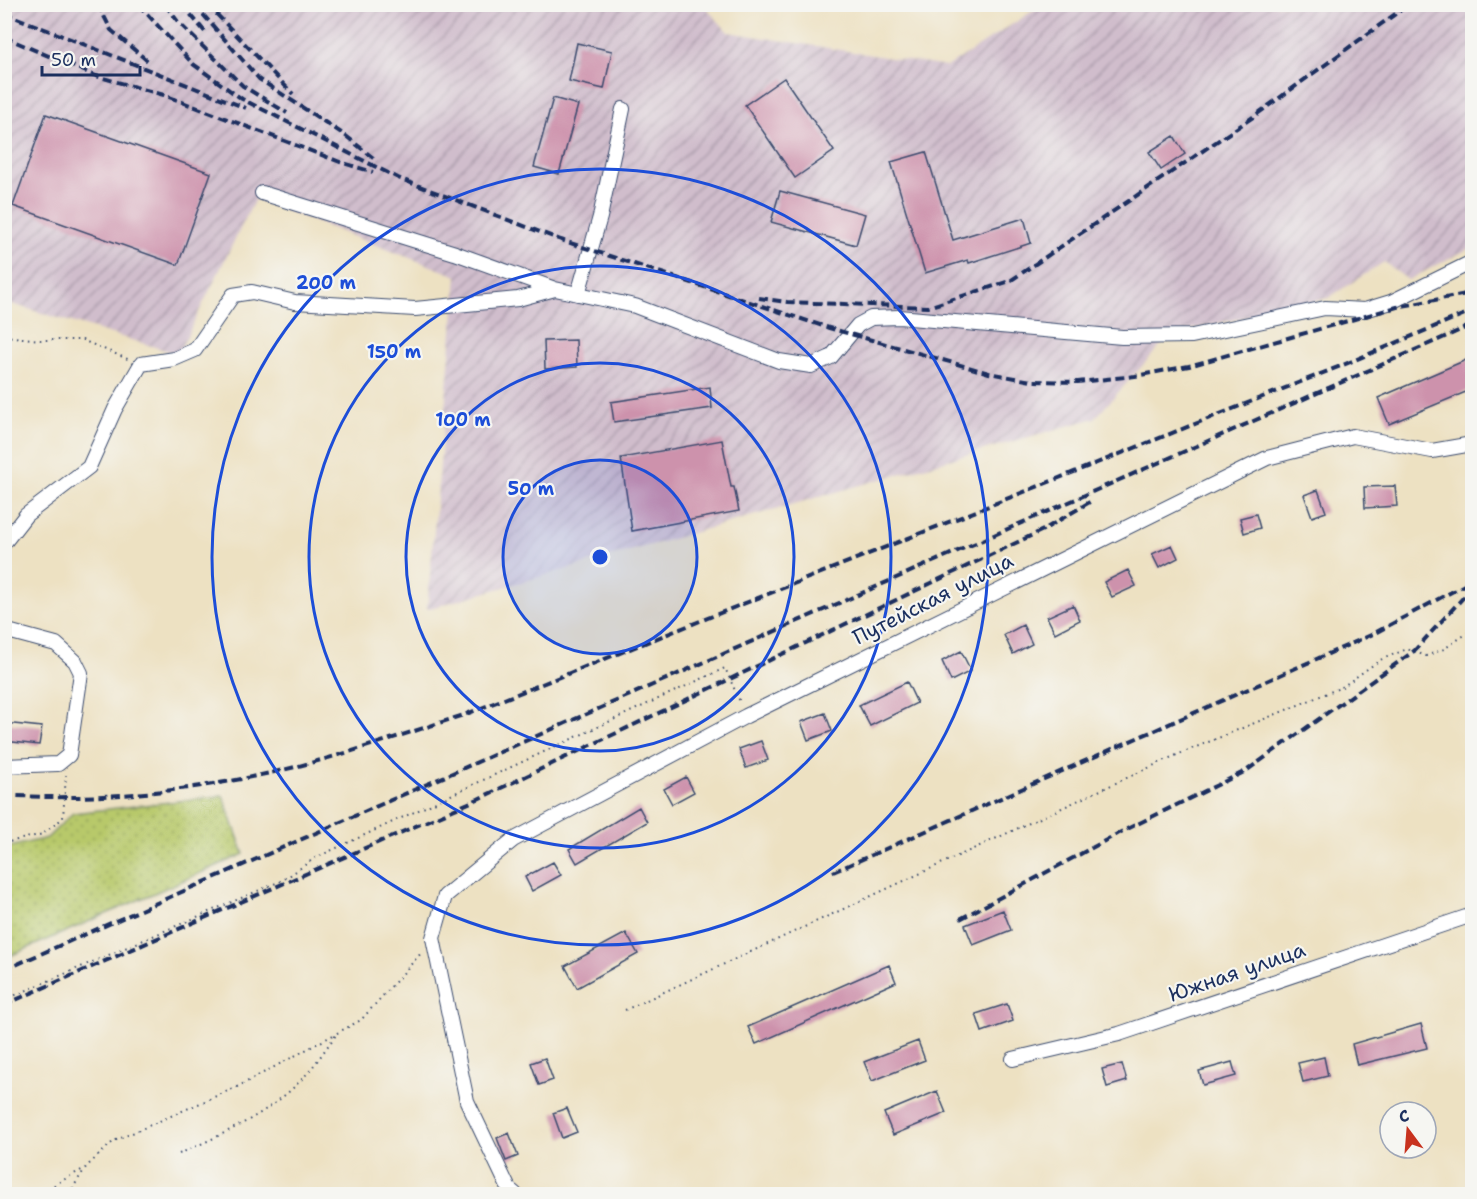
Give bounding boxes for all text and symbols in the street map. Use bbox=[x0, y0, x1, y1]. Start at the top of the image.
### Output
scale bar bbox=[42, 39, 140, 77]
text: 50 m bbox=[51, 48, 96, 72]
text: 200 m bbox=[296, 271, 357, 295]
text: 150 m bbox=[367, 340, 422, 364]
text: 100 m bbox=[435, 408, 491, 432]
text: 50 m bbox=[508, 477, 555, 501]
street label: Путейская улица bbox=[848, 546, 1018, 652]
centre of rings bbox=[590, 547, 610, 567]
street label: Южная улица bbox=[1165, 935, 1309, 1009]
north arrow bbox=[1378, 1100, 1438, 1160]
text: С bbox=[1396, 1105, 1412, 1128]

